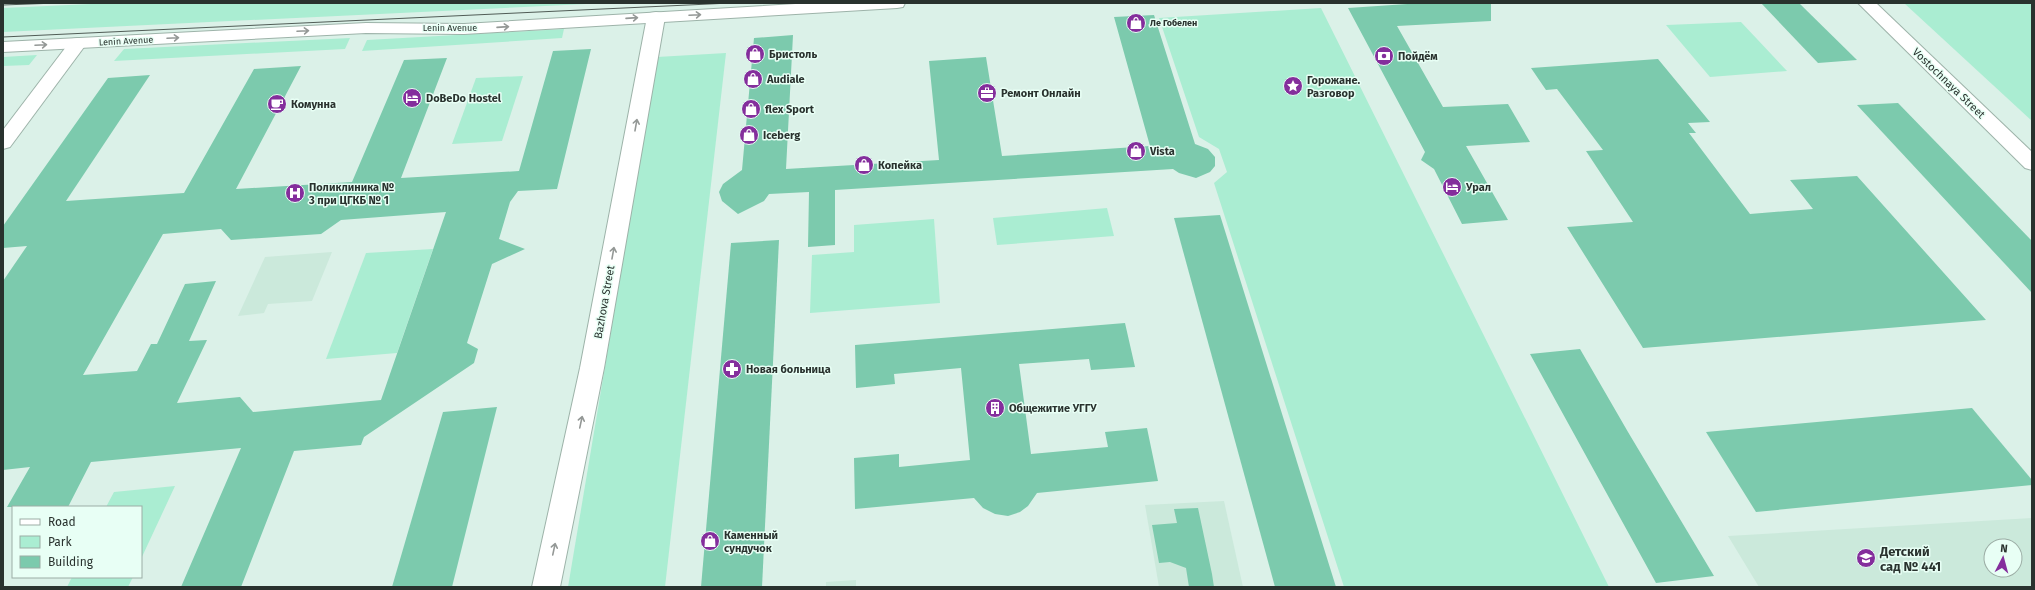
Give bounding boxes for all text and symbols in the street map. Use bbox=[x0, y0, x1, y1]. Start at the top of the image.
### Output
one-way arrow bbox=[688, 11, 701, 18]
shop icon: Ле Гобелен bbox=[1125, 12, 1147, 34]
one-way arrow bbox=[625, 15, 638, 22]
place label: Ле Гобелен bbox=[1150, 18, 1197, 28]
street label: Lenin Avenue bbox=[423, 23, 477, 33]
one-way arrow bbox=[496, 23, 509, 30]
one-way arrow bbox=[296, 28, 309, 35]
street label: Lenin Avenue bbox=[99, 35, 154, 47]
one-way arrow bbox=[166, 35, 179, 42]
one-way arrow bbox=[34, 42, 47, 49]
shop icon: Бристоль bbox=[744, 43, 766, 65]
bank icon: Пойдём bbox=[1373, 45, 1395, 67]
street label: Vostochnaya Street bbox=[1910, 45, 1988, 121]
place label: Бристоль bbox=[769, 48, 817, 61]
place label: Пойдём bbox=[1398, 50, 1438, 63]
shop icon: Audiale bbox=[742, 68, 764, 90]
place label: Audiale bbox=[766, 73, 805, 86]
place label: Горожане. Разговор bbox=[1307, 74, 1360, 100]
place icon: Горожане. Разговор bbox=[1282, 75, 1304, 97]
office icon: Ремонт Онлайн bbox=[976, 82, 998, 104]
hotel icon: DoBeDo Hostel bbox=[401, 87, 423, 109]
place label: Ремонт Онлайн bbox=[1001, 87, 1081, 100]
place label: DoBeDo Hostel bbox=[426, 92, 502, 105]
cafe icon: Комунна bbox=[266, 93, 288, 115]
place label: Комунна bbox=[291, 98, 336, 111]
shop icon: flex Sport bbox=[740, 98, 762, 120]
place label: flex Sport bbox=[765, 103, 815, 116]
one-way arrow bbox=[633, 119, 641, 132]
shop icon: Iceberg bbox=[738, 124, 760, 146]
place label: Iceberg bbox=[763, 129, 801, 142]
shop icon: Vista bbox=[1125, 140, 1147, 162]
place label: Vista bbox=[1149, 145, 1175, 158]
shop icon: Копейка bbox=[853, 154, 875, 176]
place label: Копейка bbox=[878, 159, 922, 172]
hotel icon: Урал bbox=[1441, 176, 1463, 198]
place label: Поликлиника № 3 при ЦГКБ № 1 bbox=[308, 181, 395, 207]
place label: Урал bbox=[1465, 181, 1491, 194]
hospital icon: Поликлиника № 3 при ЦГКБ № 1 bbox=[284, 182, 306, 204]
one-way arrow bbox=[609, 247, 617, 260]
street label: Bazhova Street bbox=[592, 264, 617, 340]
pharmacy icon: Новая больница bbox=[721, 358, 743, 380]
place label: Новая больница bbox=[746, 363, 831, 376]
building icon: Общежитие УГГУ bbox=[984, 397, 1006, 419]
place label: Общежитие УГГУ bbox=[1009, 402, 1097, 415]
one-way arrow bbox=[577, 415, 585, 428]
legend bbox=[12, 506, 142, 578]
text: Road bbox=[48, 515, 76, 529]
place label: Каменный сундучок bbox=[724, 529, 778, 555]
shop icon: Каменный сундучок bbox=[699, 530, 721, 552]
text: Park bbox=[48, 535, 72, 549]
north arrow bbox=[1983, 538, 2023, 578]
text: N bbox=[2000, 542, 2008, 555]
one-way arrow bbox=[551, 543, 559, 556]
place label: Детский сад № 441 bbox=[1879, 544, 1941, 574]
school or university icon: Детский сад № 441 bbox=[1855, 547, 1877, 569]
text: Building bbox=[48, 555, 94, 569]

